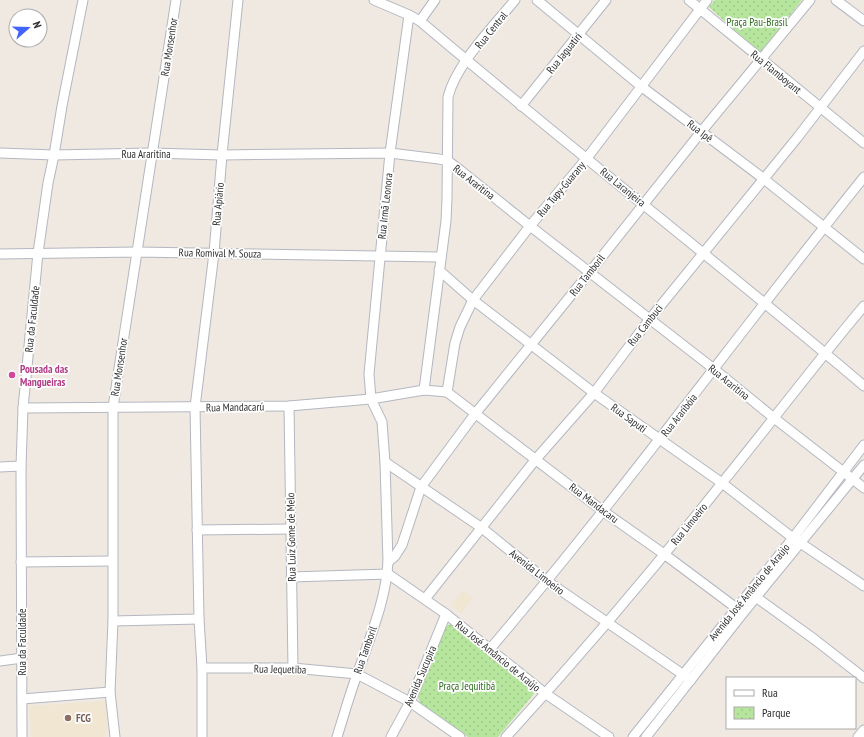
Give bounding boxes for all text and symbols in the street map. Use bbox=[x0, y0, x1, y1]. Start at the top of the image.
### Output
north arrow bbox=[8, 8, 48, 48]
street label: Rua Central bbox=[472, 8, 511, 51]
park label: Praça Pau-Brasil bbox=[726, 15, 788, 29]
street label: Rua Monsenhor bbox=[157, 17, 181, 77]
text: N bbox=[30, 19, 45, 30]
street label: Rua Jaguatiri bbox=[543, 30, 585, 76]
street label: Rua Flamboyant bbox=[748, 47, 804, 97]
street label: Rua Ipê bbox=[684, 117, 716, 145]
street label: Rua Araritina bbox=[121, 147, 171, 161]
street label: Rua Tupy-Guarany bbox=[534, 158, 589, 220]
street label: Rua Araritina bbox=[450, 161, 498, 203]
street label: Rua Laranjeira bbox=[597, 164, 649, 210]
street label: Rua Irmã Leonora bbox=[375, 172, 395, 240]
street label: Rua Apiário bbox=[209, 182, 227, 226]
street label: Rua Romival M. Souza bbox=[179, 245, 261, 261]
street label: Rua Tamboril bbox=[566, 251, 608, 299]
street label: Rua da Faculdade bbox=[22, 285, 43, 353]
street label: Rua Cambuci bbox=[624, 301, 666, 349]
street label: Rua Monsenhor bbox=[107, 337, 131, 397]
street label: Rua Araritina bbox=[705, 361, 753, 403]
place label: Pousada das Mangueiras bbox=[20, 362, 68, 389]
marker: Pousada das Mangueiras bbox=[7, 370, 17, 380]
street label: Rua Araribóia bbox=[658, 391, 700, 439]
street label: Rua Mandacarú bbox=[206, 399, 264, 415]
street label: Rua Saputi bbox=[608, 400, 650, 436]
street label: Rua Mandacaru bbox=[567, 480, 622, 526]
street label: Rua Luiz Gome de Melo bbox=[283, 492, 299, 582]
street label: Rua Limoeiro bbox=[668, 500, 710, 548]
street label: Avenida José Amâncio de Araújo bbox=[706, 540, 793, 643]
street label: Avenida Limoeiro bbox=[507, 546, 567, 598]
street label: Rua da Faculdade bbox=[15, 608, 29, 675]
street label: Rua José Amâncio de Araújo bbox=[453, 617, 544, 695]
street label: Rua Tamboril bbox=[350, 624, 380, 676]
street label: Avenida Sucupira bbox=[401, 643, 439, 709]
street label: Rua Jequetiba bbox=[254, 662, 306, 676]
legend bbox=[726, 677, 856, 729]
park label: Praça Jequitibá bbox=[439, 679, 495, 693]
text: Rua bbox=[762, 685, 778, 700]
text: Parque bbox=[762, 705, 791, 720]
place label: FCG bbox=[76, 711, 91, 725]
marker: FCG bbox=[63, 713, 73, 723]

